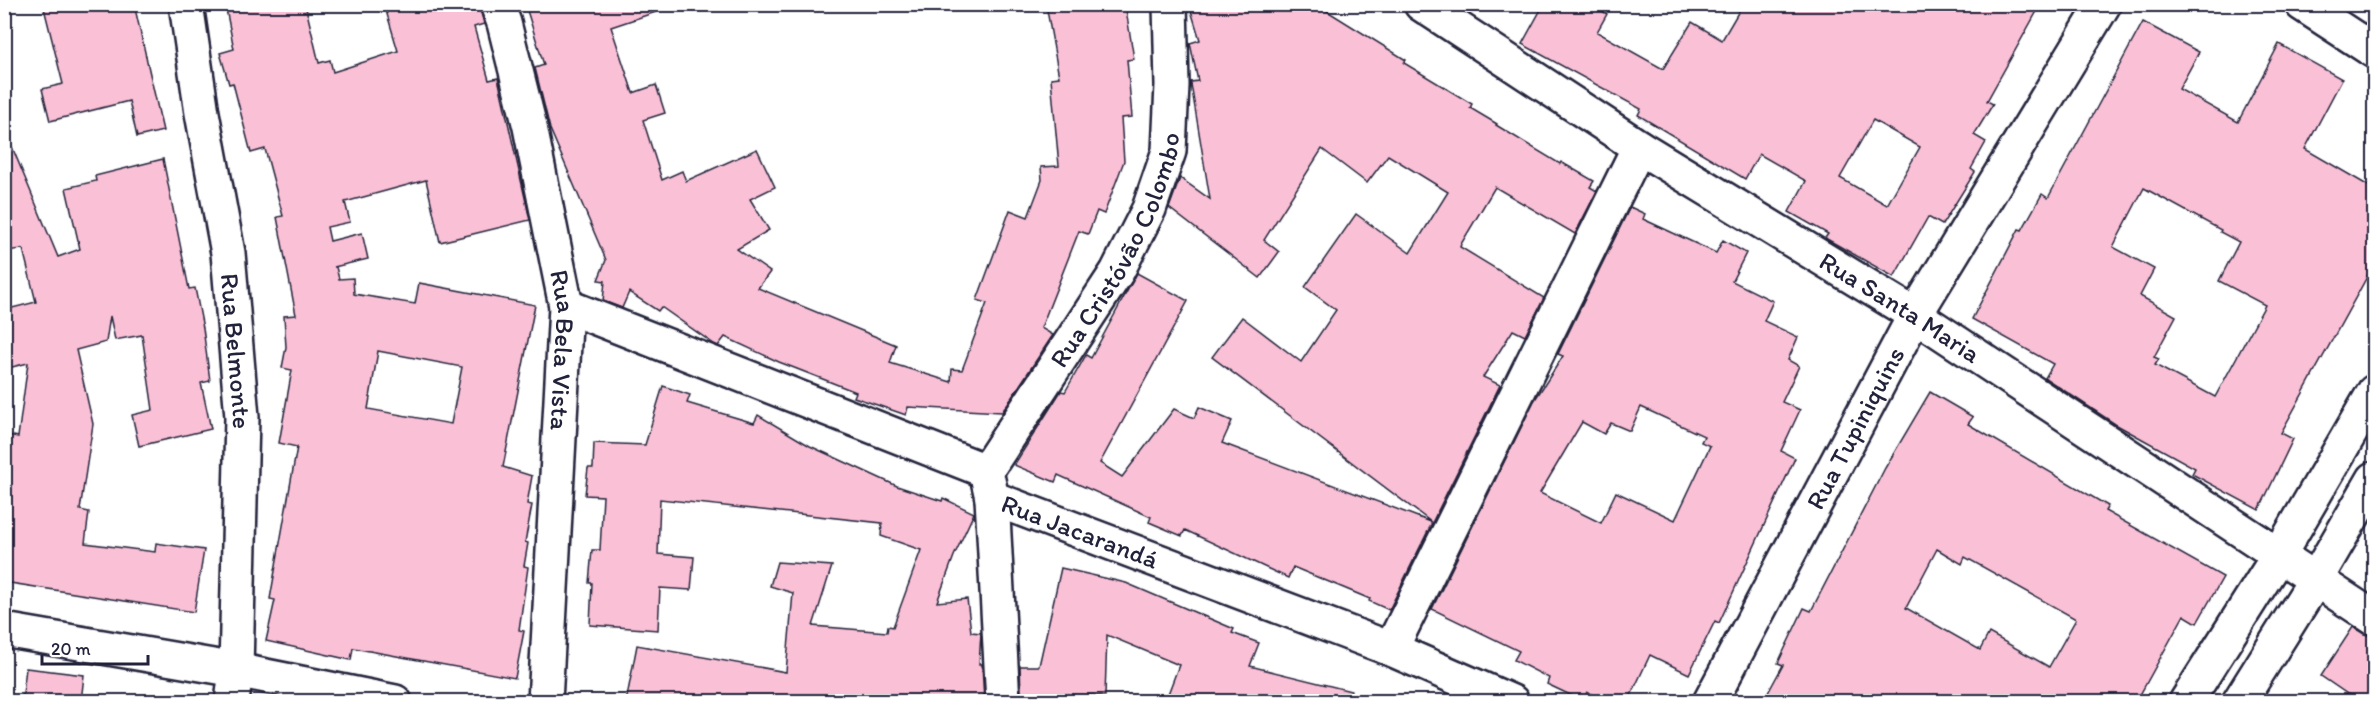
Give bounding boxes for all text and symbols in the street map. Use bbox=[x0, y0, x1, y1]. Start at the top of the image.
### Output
street label: Rua Cristóvão Colombo bbox=[1043, 132, 1186, 373]
street label: Rua Santa Maria bbox=[1814, 245, 1987, 370]
street label: Rua Bela Vista bbox=[543, 267, 583, 432]
street label: Rua Belmonte bbox=[214, 272, 258, 429]
street label: Rua Tupiniquins bbox=[1799, 341, 1911, 515]
street label: Rua Jacarandá bbox=[997, 487, 1163, 576]
scale bar bbox=[42, 628, 148, 666]
text: 20 m bbox=[51, 638, 91, 660]

